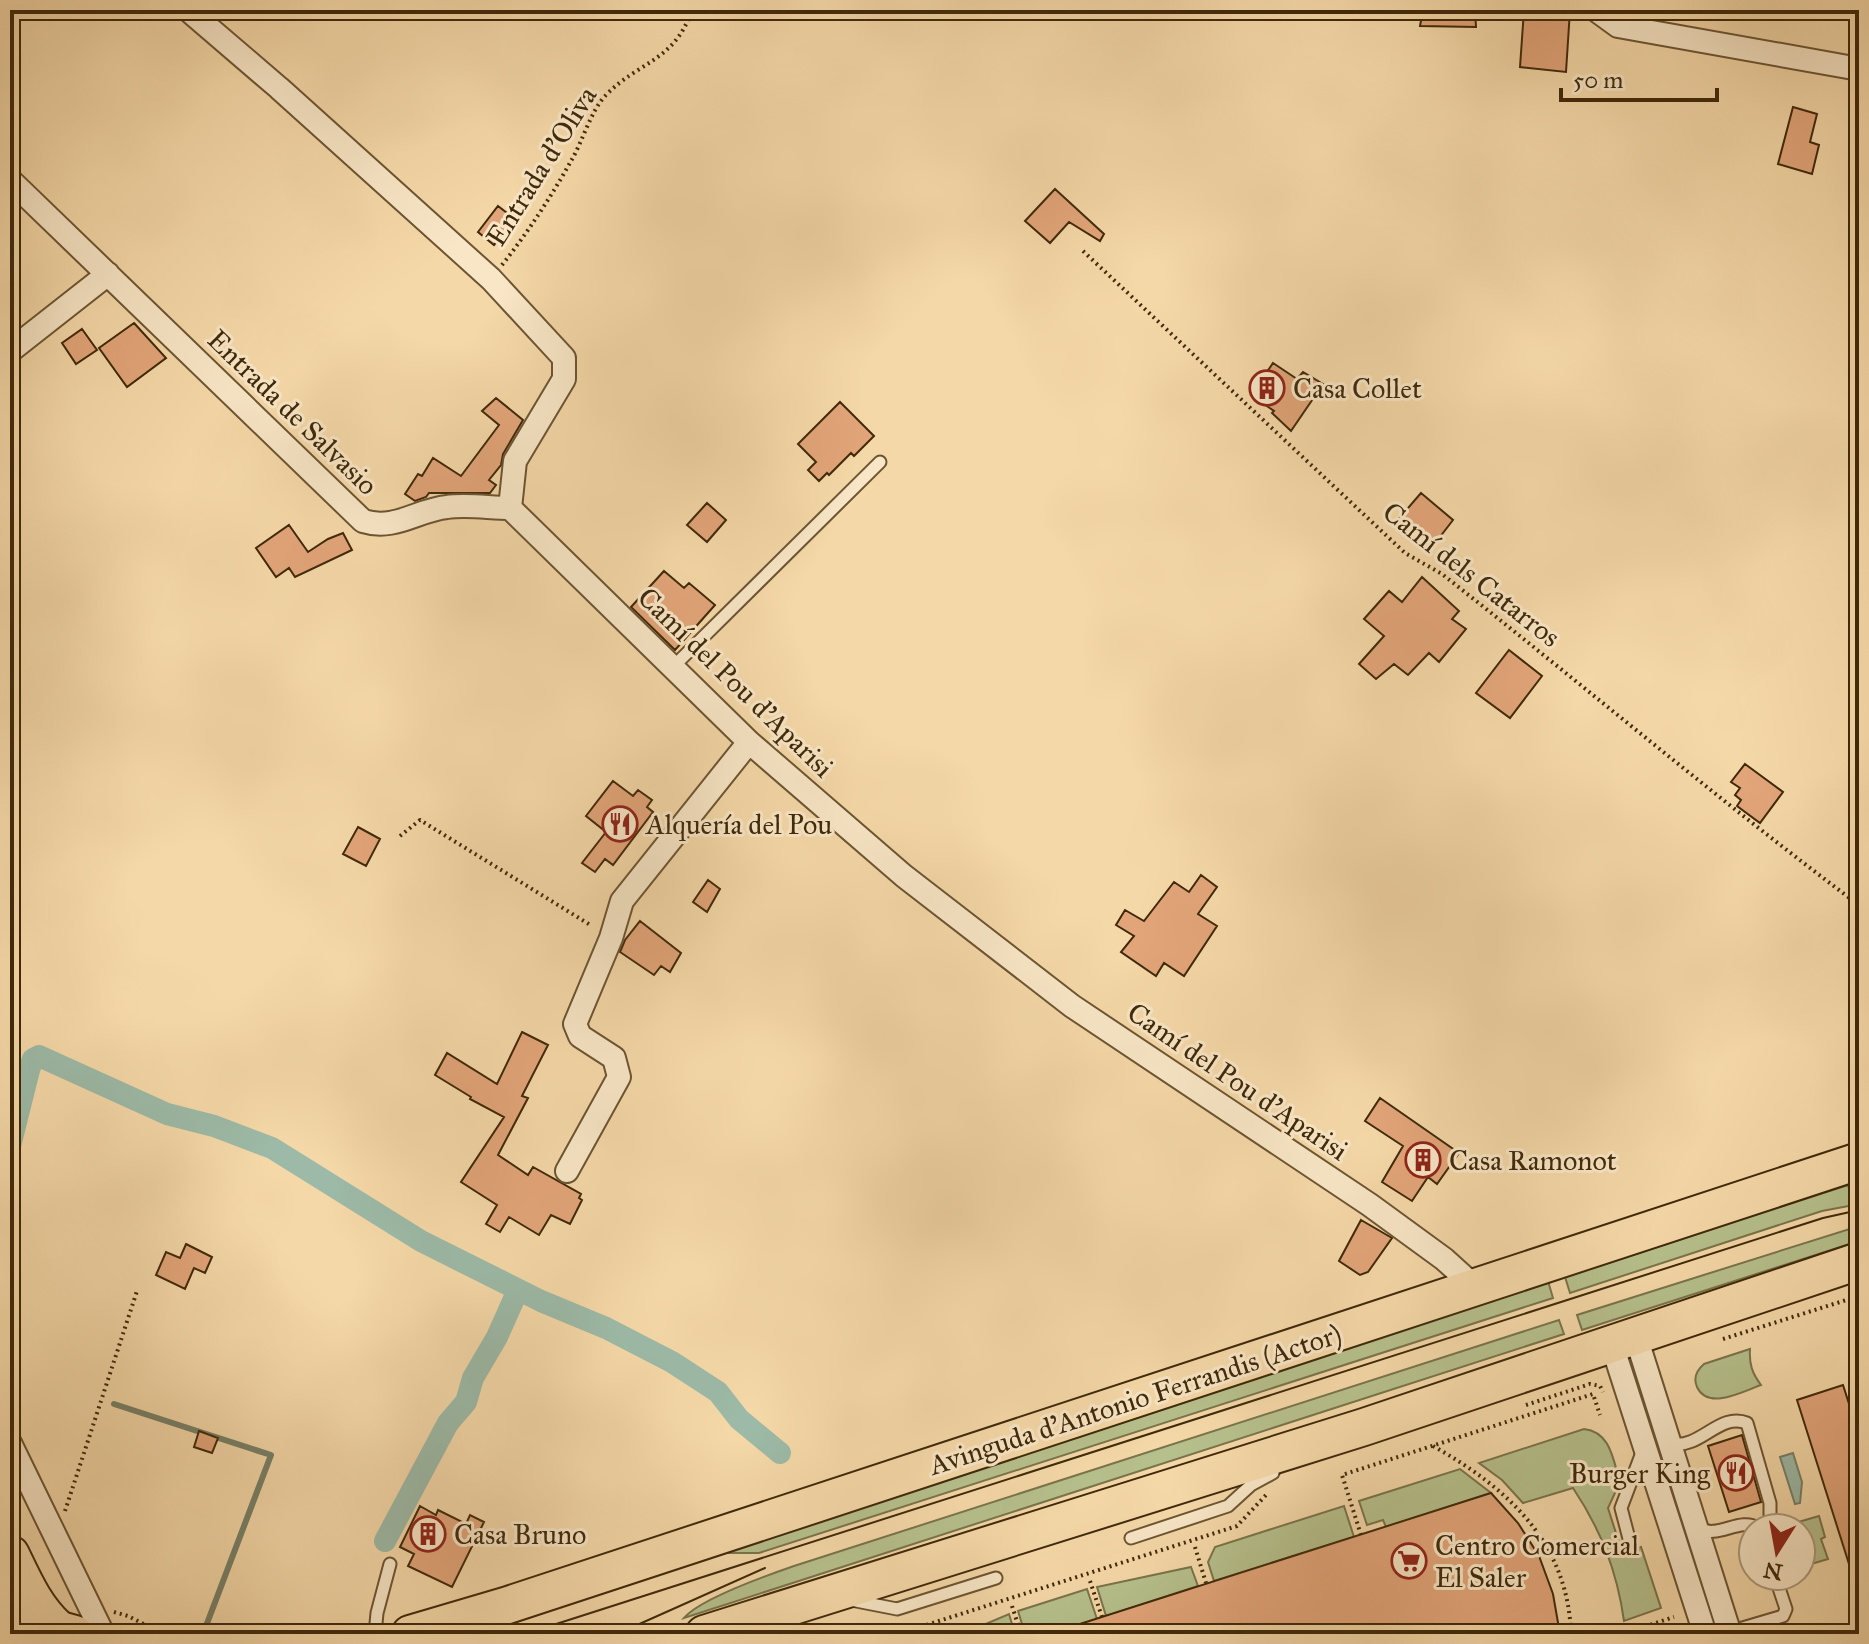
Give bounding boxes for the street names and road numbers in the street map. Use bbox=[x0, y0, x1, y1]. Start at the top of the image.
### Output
street label: Entrada d'Oliva bbox=[478, 80, 605, 253]
street label: Entrada de Salvasio bbox=[200, 322, 385, 503]
street label: Camí dels Catarros bbox=[1376, 494, 1567, 655]
street label: Camí del Pou d'Aparisi bbox=[630, 580, 841, 785]
street label: Camí del Pou d'Aparisi bbox=[1121, 995, 1355, 1168]
street label: Avinguda d'Antonio Ferrandis (Actor) bbox=[924, 1316, 1346, 1483]

